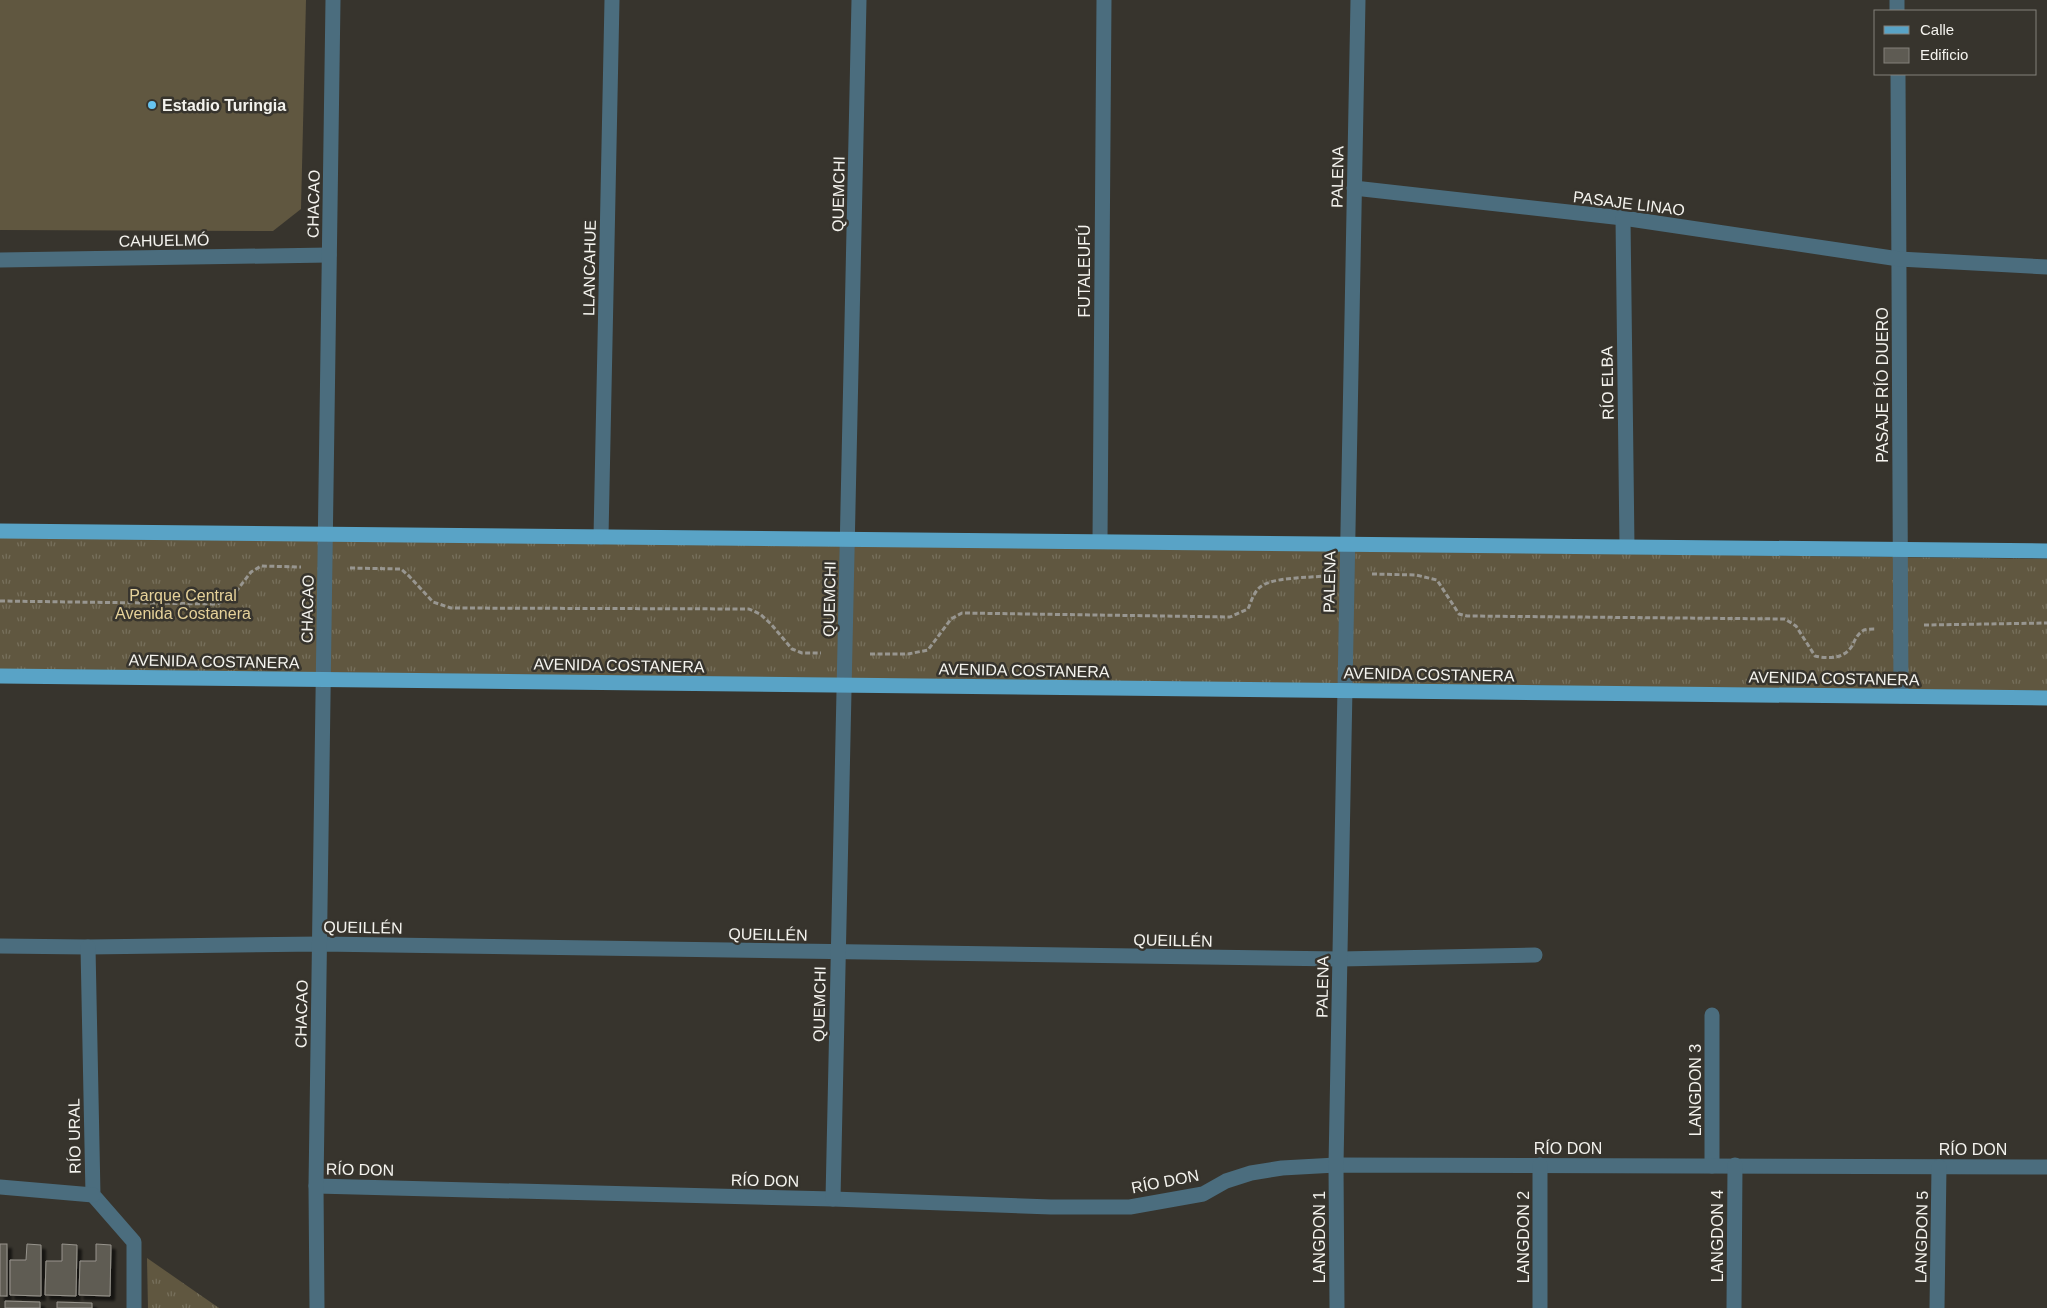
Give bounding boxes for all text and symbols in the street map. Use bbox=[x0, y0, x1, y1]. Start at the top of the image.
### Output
legend bbox=[1874, 10, 2037, 75]
text: Calle bbox=[1920, 21, 1954, 38]
text: Edificio bbox=[1920, 46, 1968, 63]
place label: Estadio Turingia bbox=[162, 97, 286, 114]
marker: Estadio Turingia bbox=[146, 99, 158, 111]
street label: PALENA bbox=[1328, 146, 1347, 208]
street label: QUEMCHI bbox=[829, 156, 848, 232]
street label: CHACAO bbox=[304, 170, 323, 238]
street label: PASAJE LINAO bbox=[1572, 188, 1686, 219]
street label: LLANCAHUE bbox=[580, 220, 599, 316]
street label: FUTALEUFÚ bbox=[1075, 224, 1093, 318]
street label: CAHUELMÓ bbox=[119, 230, 209, 250]
street label: PASAJE RÍO DUERO bbox=[1873, 307, 1891, 463]
street label: RÍO ELBA bbox=[1597, 346, 1617, 420]
street label: PALENA bbox=[1320, 551, 1339, 613]
street label: QUEMCHI bbox=[820, 561, 839, 637]
street label: CHACAO bbox=[298, 575, 317, 643]
park label: Parque Central Avenida Costanera bbox=[115, 587, 251, 622]
street label: AVENIDA COSTANERA bbox=[128, 652, 300, 671]
street label: AVENIDA COSTANERA bbox=[533, 656, 705, 675]
street label: AVENIDA COSTANERA bbox=[938, 661, 1110, 680]
street label: AVENIDA COSTANERA bbox=[1343, 665, 1515, 684]
street label: AVENIDA COSTANERA bbox=[1748, 669, 1920, 688]
street label: QUEILLÉN bbox=[323, 917, 403, 937]
street label: QUEILLÉN bbox=[728, 924, 808, 944]
street label: QUEILLÉN bbox=[1133, 930, 1213, 950]
street label: PALENA bbox=[1313, 956, 1332, 1018]
street label: QUEMCHI bbox=[810, 966, 829, 1042]
street label: CHACAO bbox=[292, 980, 311, 1048]
street label: LANGDON 3 bbox=[1687, 1044, 1704, 1136]
street label: RÍO URAL bbox=[64, 1098, 84, 1174]
street label: RÍO DON bbox=[1534, 1139, 1602, 1157]
street label: RÍO DON bbox=[1939, 1140, 2007, 1158]
street label: RÍO DON bbox=[326, 1159, 394, 1179]
street label: RÍO DON bbox=[1130, 1166, 1200, 1196]
street label: RÍO DON bbox=[731, 1170, 799, 1190]
street label: LANGDON 4 bbox=[1709, 1190, 1726, 1282]
street label: LANGDON 1 bbox=[1311, 1191, 1328, 1283]
street label: LANGDON 2 bbox=[1515, 1191, 1532, 1283]
street label: LANGDON 5 bbox=[1912, 1191, 1931, 1283]

